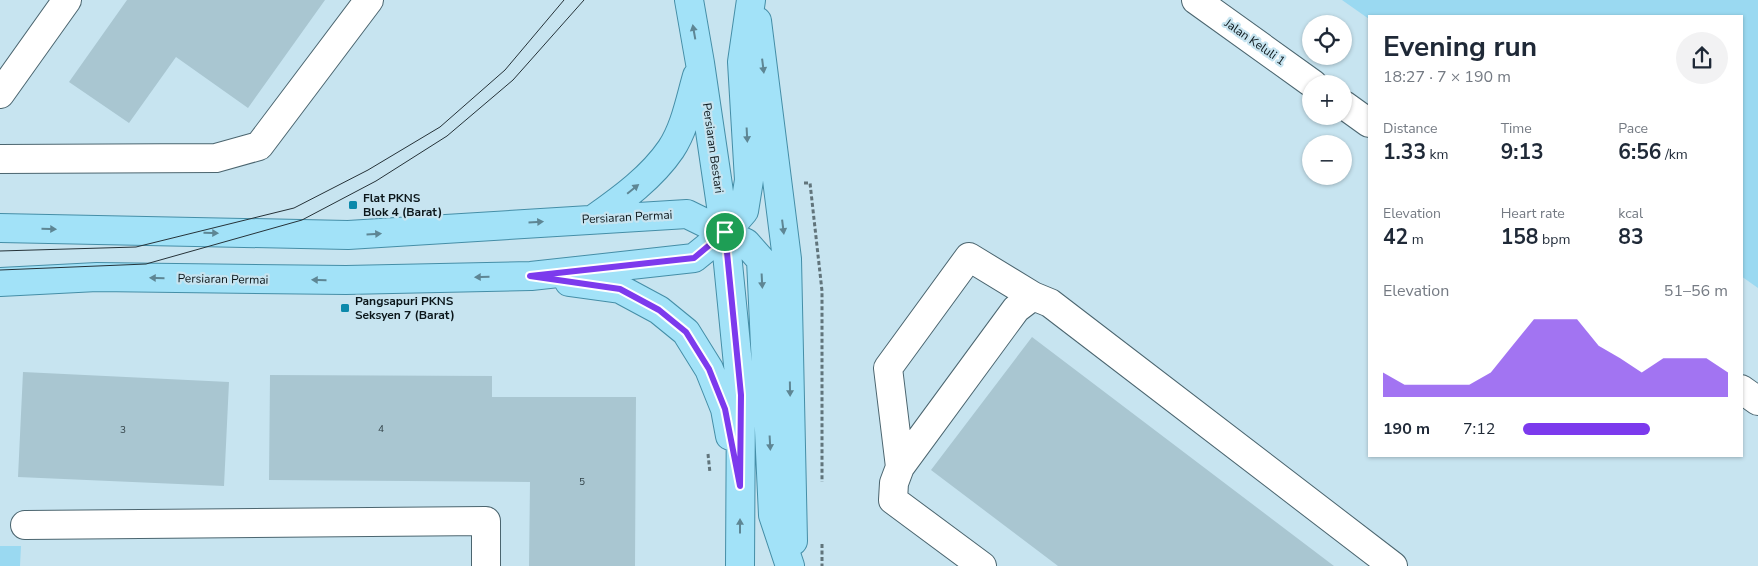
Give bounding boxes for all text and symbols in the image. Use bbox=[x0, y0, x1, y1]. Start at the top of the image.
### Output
street label: Jalan Keluli 1 bbox=[1221, 15, 1289, 69]
map controls bbox=[1302, 15, 1352, 185]
button: locate bbox=[1302, 15, 1352, 65]
one-way arrow bbox=[690, 23, 698, 39]
text: Evening run bbox=[1383, 28, 1537, 66]
button: share bbox=[1676, 32, 1728, 84]
one-way arrow bbox=[759, 58, 767, 74]
text: 18:27 · 7 × 190 m bbox=[1383, 66, 1511, 88]
button: + bbox=[1302, 75, 1352, 125]
street label: Persiaran Bestari bbox=[699, 102, 727, 194]
text: Distance bbox=[1383, 119, 1437, 138]
text: Time bbox=[1501, 119, 1532, 138]
text: Pace bbox=[1618, 119, 1648, 138]
one-way arrow bbox=[743, 128, 751, 144]
button: − bbox=[1302, 135, 1352, 185]
text: 1.33 bbox=[1383, 138, 1426, 166]
text: 9:13 bbox=[1501, 138, 1544, 166]
text: 6:56 bbox=[1618, 138, 1661, 166]
text: km bbox=[1426, 145, 1449, 164]
text: /km bbox=[1661, 145, 1688, 164]
one-way arrow bbox=[627, 183, 640, 194]
place label: Flat PKNS Blok 4 (Barat) bbox=[363, 190, 442, 220]
marker: Flat PKNS Blok 4 (Barat) bbox=[347, 199, 359, 211]
text: Elevation bbox=[1383, 204, 1441, 223]
text: Heart rate bbox=[1501, 204, 1565, 223]
text: kcal bbox=[1618, 204, 1643, 223]
street label: Persiaran Permai bbox=[581, 207, 673, 227]
pin bbox=[704, 211, 746, 253]
one-way arrow bbox=[528, 218, 544, 226]
icon: arrive bbox=[711, 218, 739, 246]
one-way arrow bbox=[779, 219, 787, 235]
text: 42 bbox=[1383, 223, 1408, 251]
text: 158 bbox=[1501, 223, 1538, 251]
text: 83 bbox=[1618, 223, 1644, 251]
one-way arrow bbox=[41, 225, 57, 233]
one-way arrow bbox=[203, 229, 219, 237]
one-way arrow bbox=[366, 229, 382, 237]
text: m bbox=[1408, 230, 1424, 249]
text: bpm bbox=[1538, 230, 1570, 249]
street label: Persiaran Permai bbox=[177, 270, 269, 288]
one-way arrow bbox=[474, 273, 490, 281]
one-way arrow bbox=[758, 273, 766, 289]
one-way arrow bbox=[149, 274, 165, 282]
one-way arrow bbox=[311, 276, 327, 284]
text: Elevation bbox=[1383, 280, 1449, 302]
text: 51–56 m bbox=[1664, 280, 1728, 302]
place label: Pangsapuri PKNS Seksyen 7 (Barat) bbox=[355, 293, 455, 323]
marker: Pangsapuri PKNS Seksyen 7 (Barat) bbox=[339, 302, 351, 314]
one-way arrow bbox=[786, 381, 794, 397]
text: 190 m bbox=[1383, 418, 1430, 440]
text: 7:12 bbox=[1463, 418, 1495, 440]
house number: 4 bbox=[378, 422, 384, 436]
house number: 3 bbox=[120, 423, 126, 437]
one-way arrow bbox=[766, 435, 774, 451]
house number: 5 bbox=[579, 475, 585, 489]
one-way arrow bbox=[736, 518, 744, 534]

